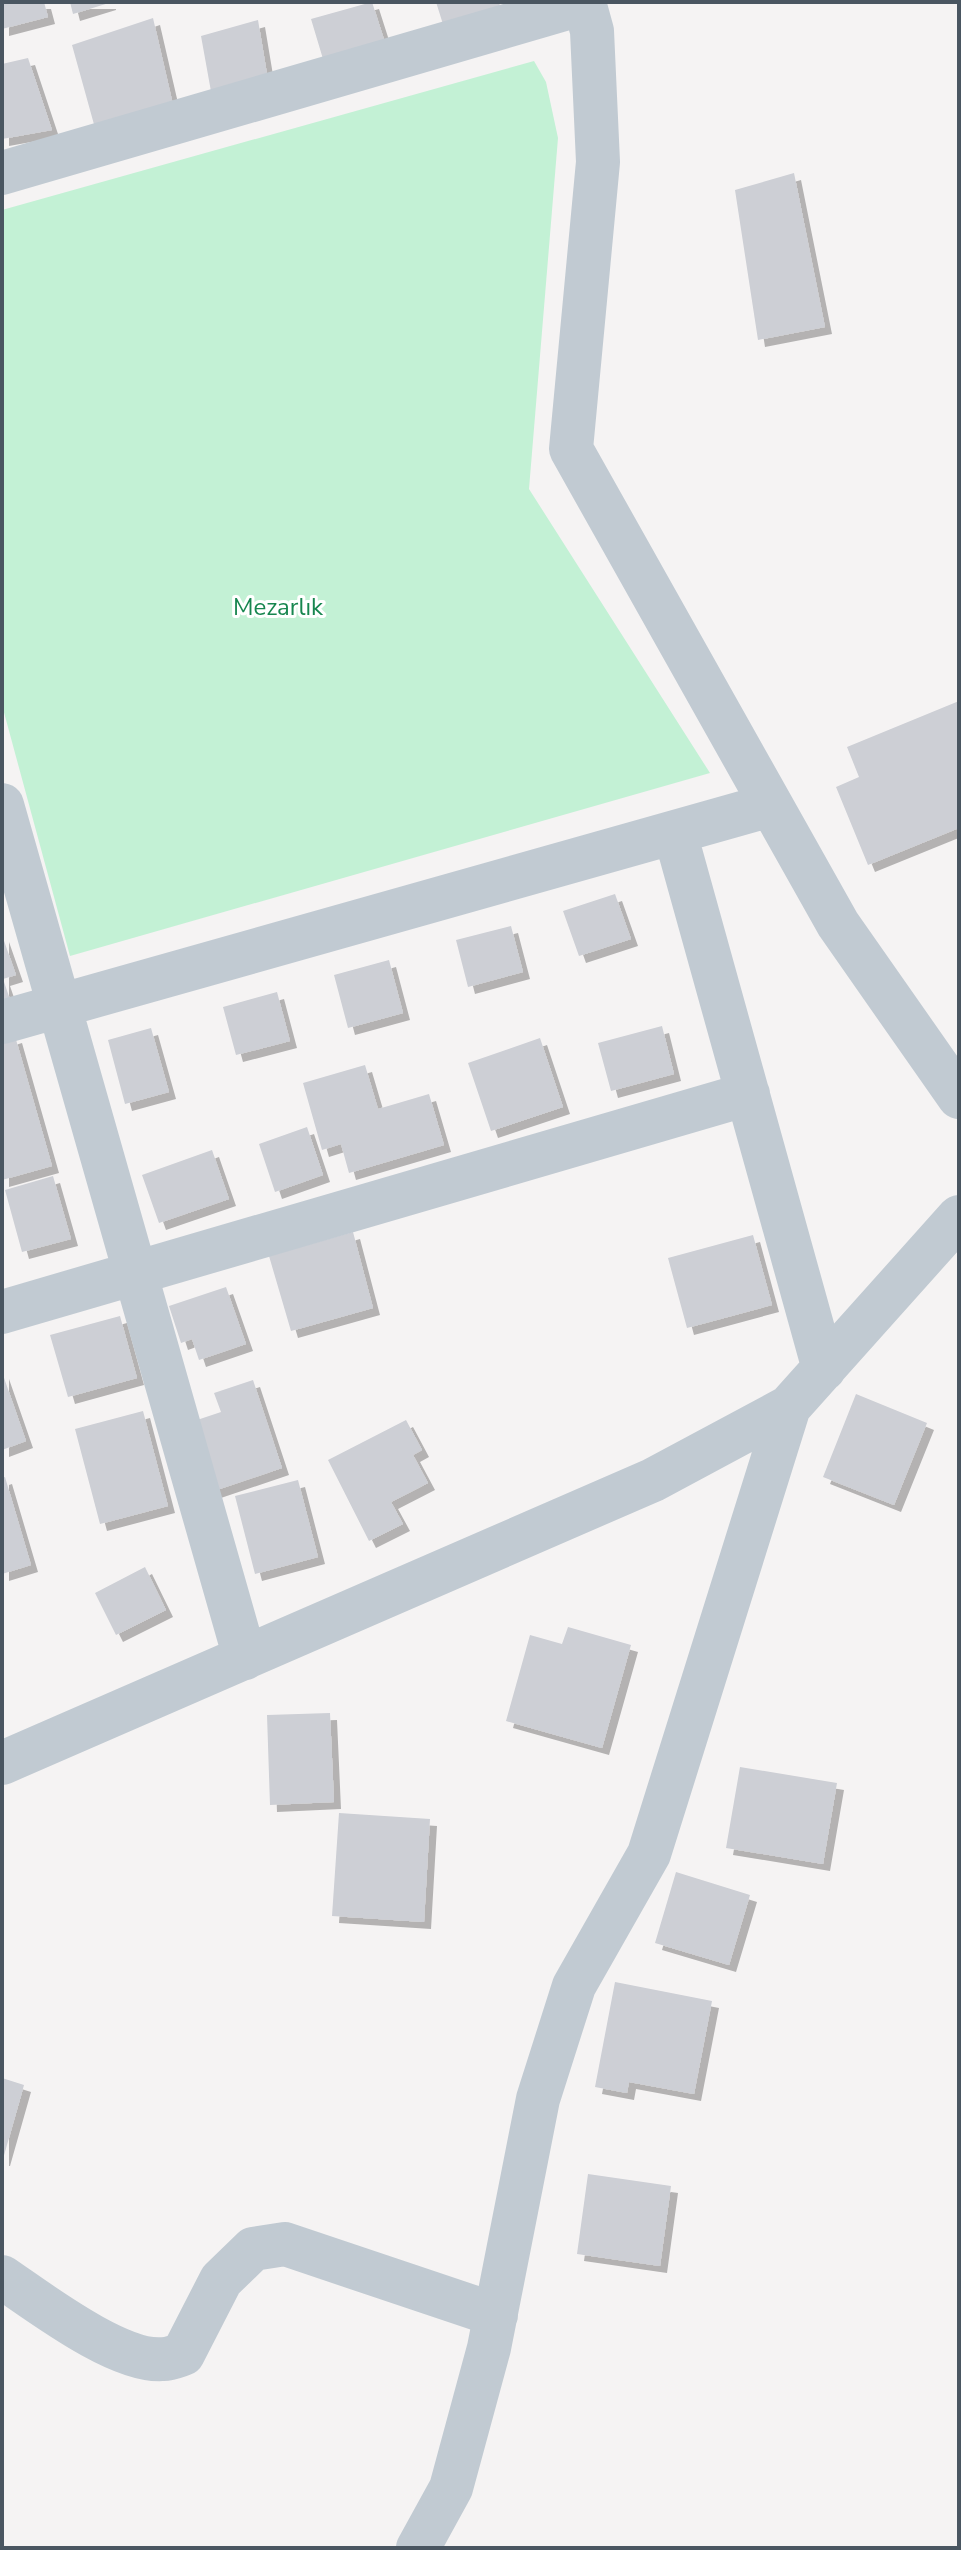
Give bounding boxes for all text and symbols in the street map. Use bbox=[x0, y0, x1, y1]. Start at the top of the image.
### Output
park label: Mezarlık bbox=[233, 591, 324, 623]

